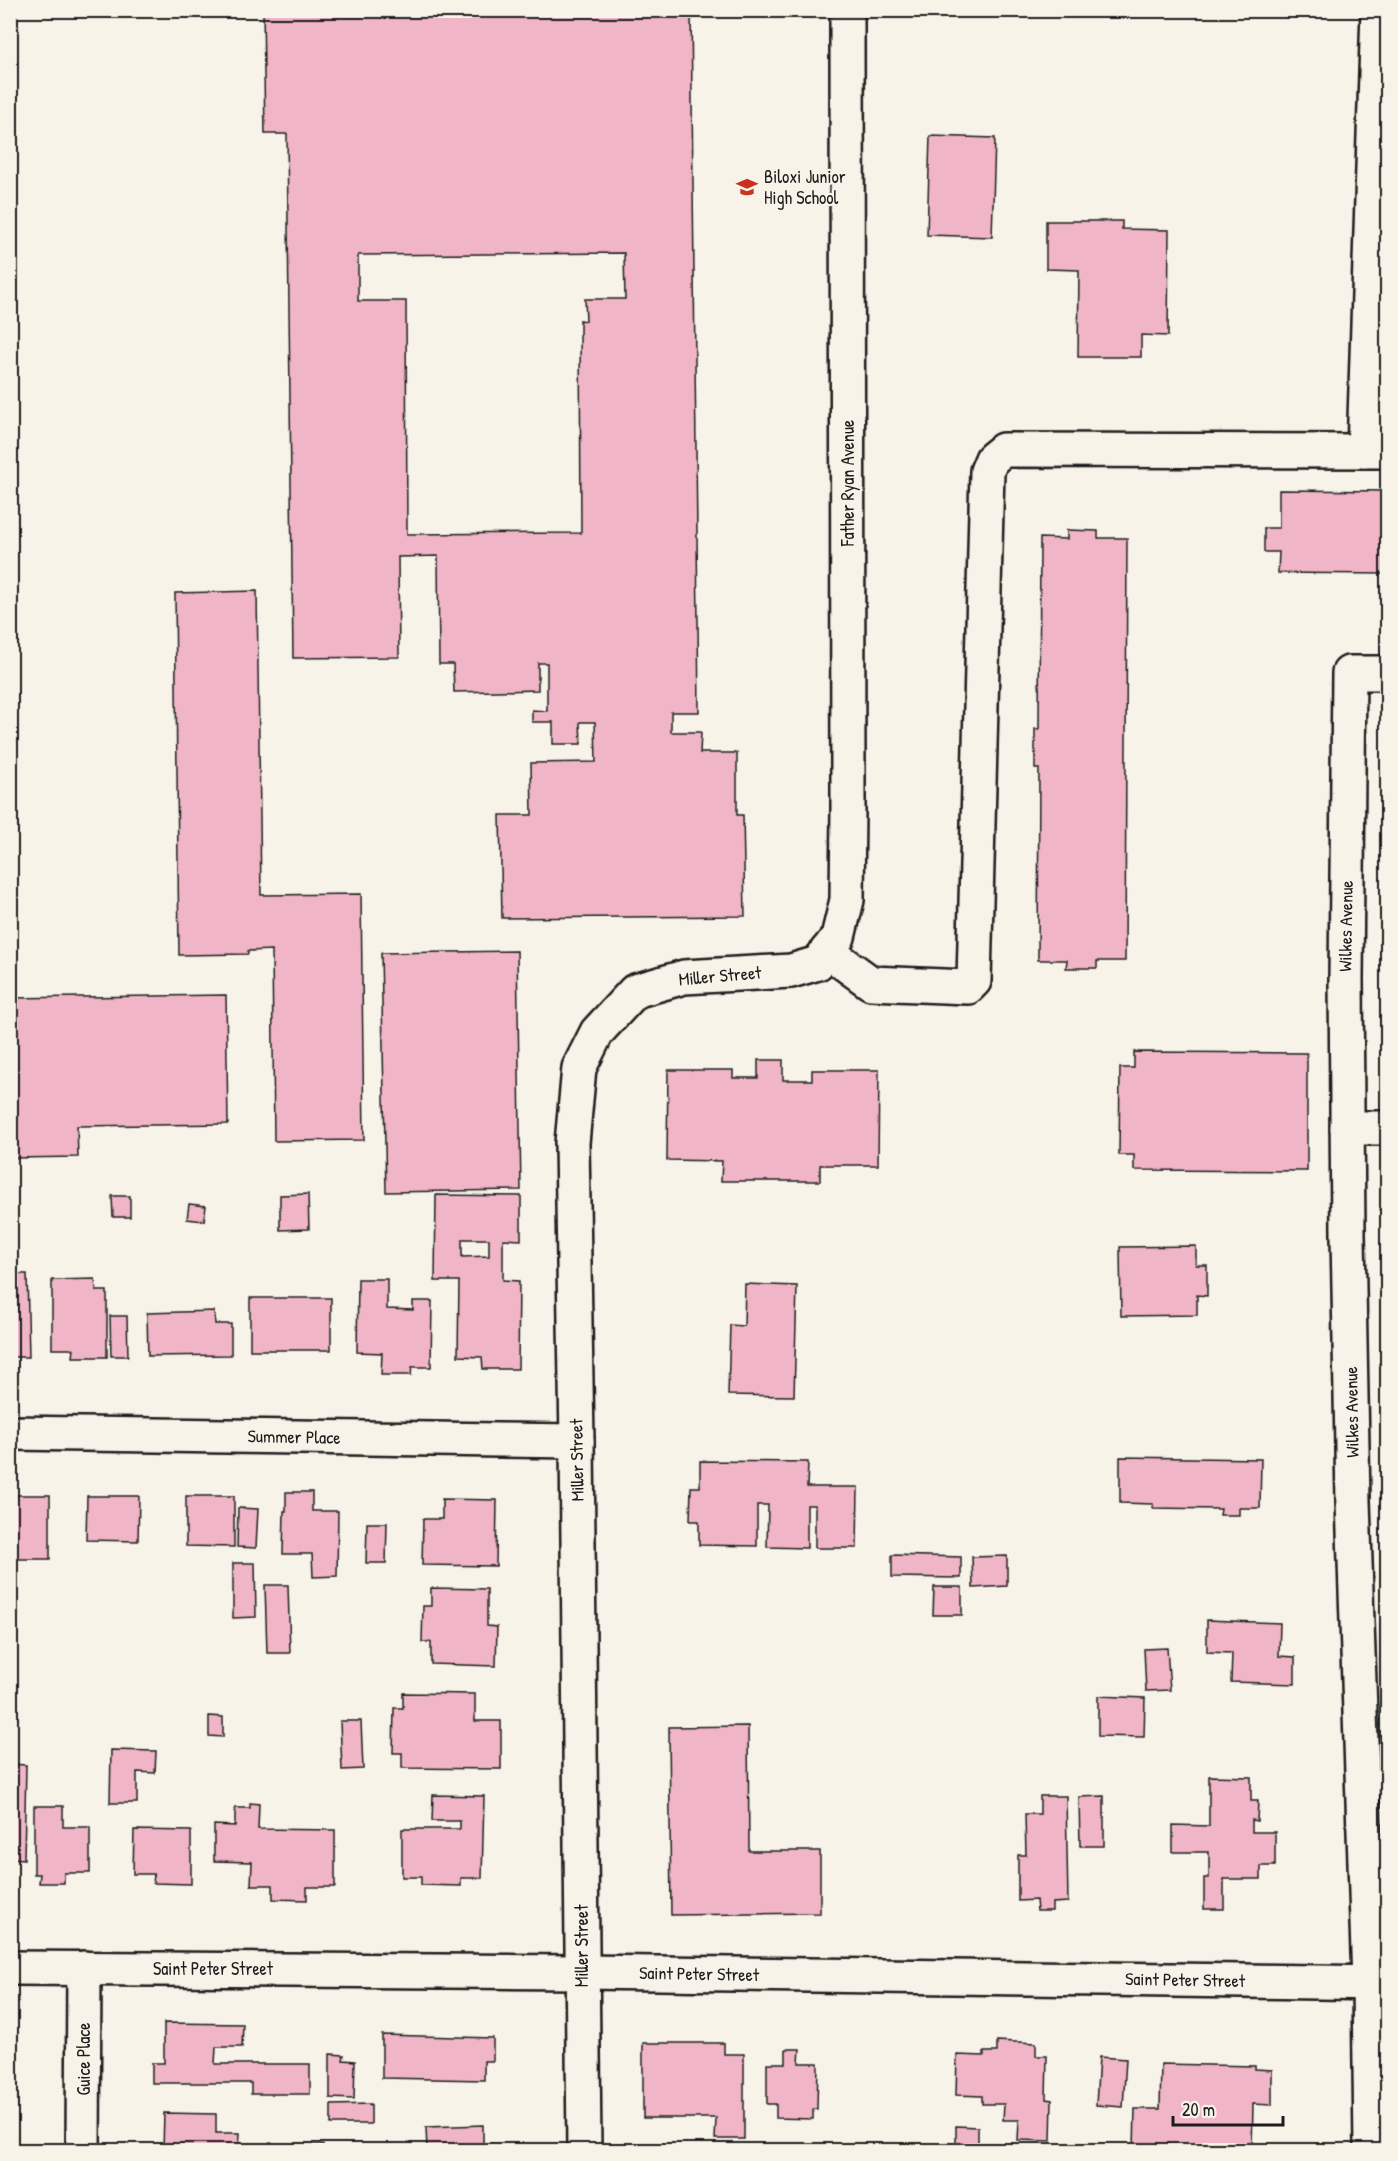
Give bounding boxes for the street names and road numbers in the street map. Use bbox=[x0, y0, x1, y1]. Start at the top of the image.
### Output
street label: Father Ryan Avenue bbox=[835, 420, 860, 547]
street label: Wilkes Avenue bbox=[1332, 880, 1359, 972]
street label: Miller Street bbox=[678, 959, 763, 992]
street label: Wilkes Avenue bbox=[1338, 1366, 1365, 1458]
street label: Miller Street bbox=[563, 1418, 590, 1502]
street label: Summer Place bbox=[247, 1423, 341, 1450]
street label: Miller Street bbox=[569, 1904, 594, 1987]
street label: Saint Peter Street bbox=[153, 1956, 274, 1981]
street label: Saint Peter Street bbox=[639, 1960, 760, 1987]
street label: Saint Peter Street bbox=[1125, 1966, 1246, 1993]
street label: Guice Place bbox=[71, 2023, 96, 2095]

